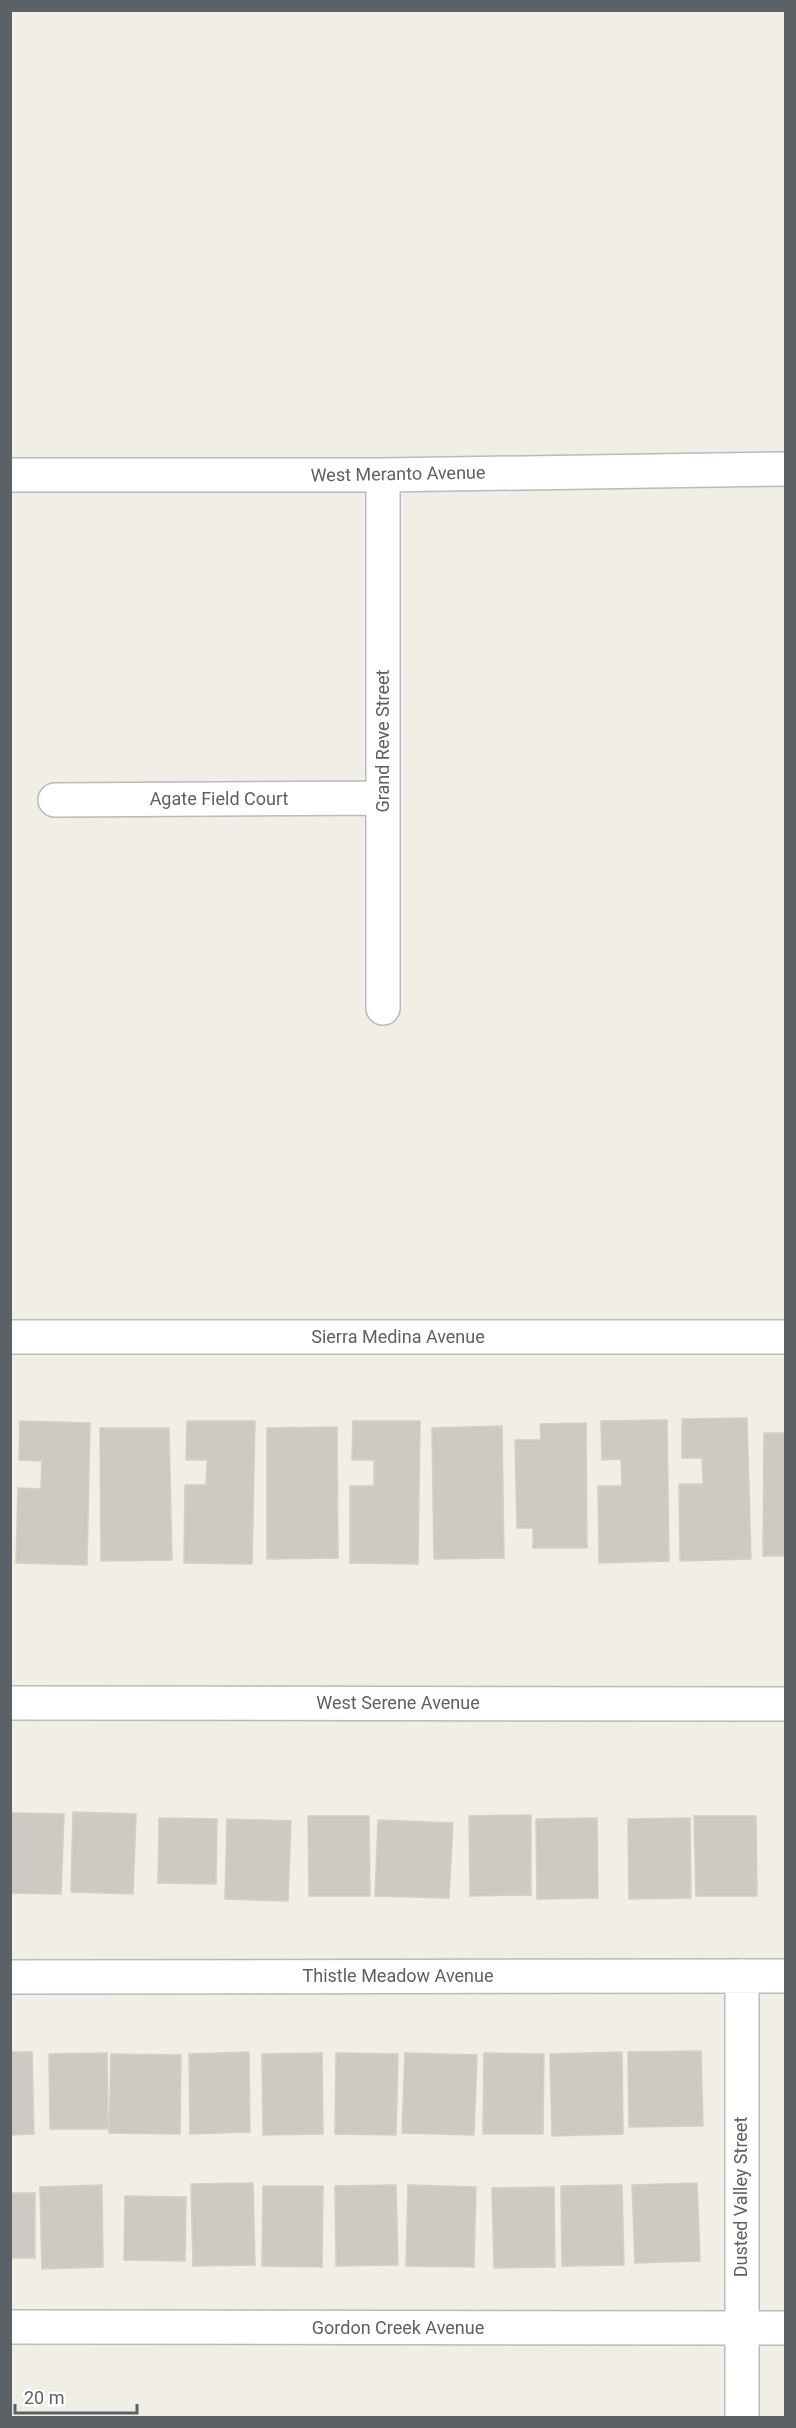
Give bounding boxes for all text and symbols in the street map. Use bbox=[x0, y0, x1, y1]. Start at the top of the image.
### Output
street label: West Meranto Avenue bbox=[310, 461, 486, 486]
street label: Grand Reve Street bbox=[372, 669, 393, 812]
street label: Agate Field Court bbox=[150, 788, 288, 809]
street label: Sierra Medina Avenue bbox=[311, 1326, 485, 1347]
street label: West Serene Avenue bbox=[316, 1692, 480, 1713]
street label: Thistle Meadow Avenue bbox=[303, 1965, 493, 1986]
street label: Dusted Valley Street bbox=[730, 2117, 751, 2277]
street label: Gordon Creek Avenue bbox=[312, 2317, 484, 2338]
scale bar bbox=[15, 2377, 136, 2415]
text: 20 m bbox=[24, 2387, 64, 2408]

